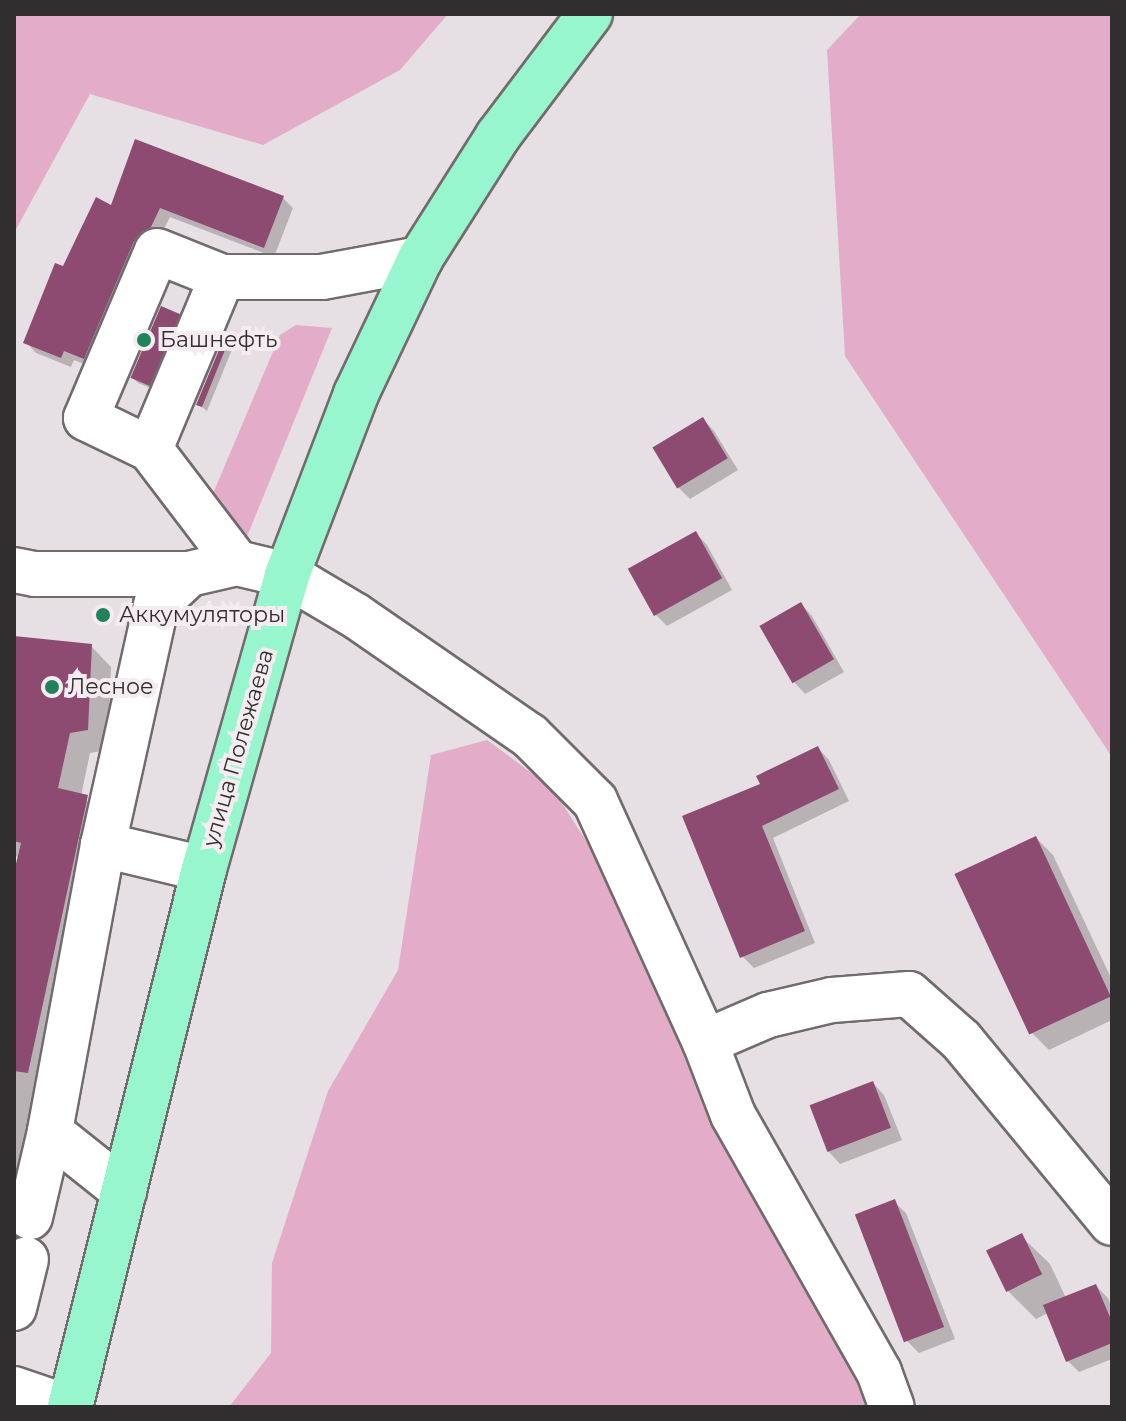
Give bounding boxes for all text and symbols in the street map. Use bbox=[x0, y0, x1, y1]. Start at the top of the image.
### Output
place label: Башнефть bbox=[160, 327, 277, 353]
marker: Башнефть bbox=[135, 331, 153, 349]
place label: Аккумуляторы bbox=[119, 602, 285, 628]
marker: Аккумуляторы bbox=[94, 606, 112, 624]
street label: улица Полежаева bbox=[197, 646, 279, 850]
place label: Лесное bbox=[68, 674, 154, 700]
marker: Лесное bbox=[43, 678, 61, 696]

